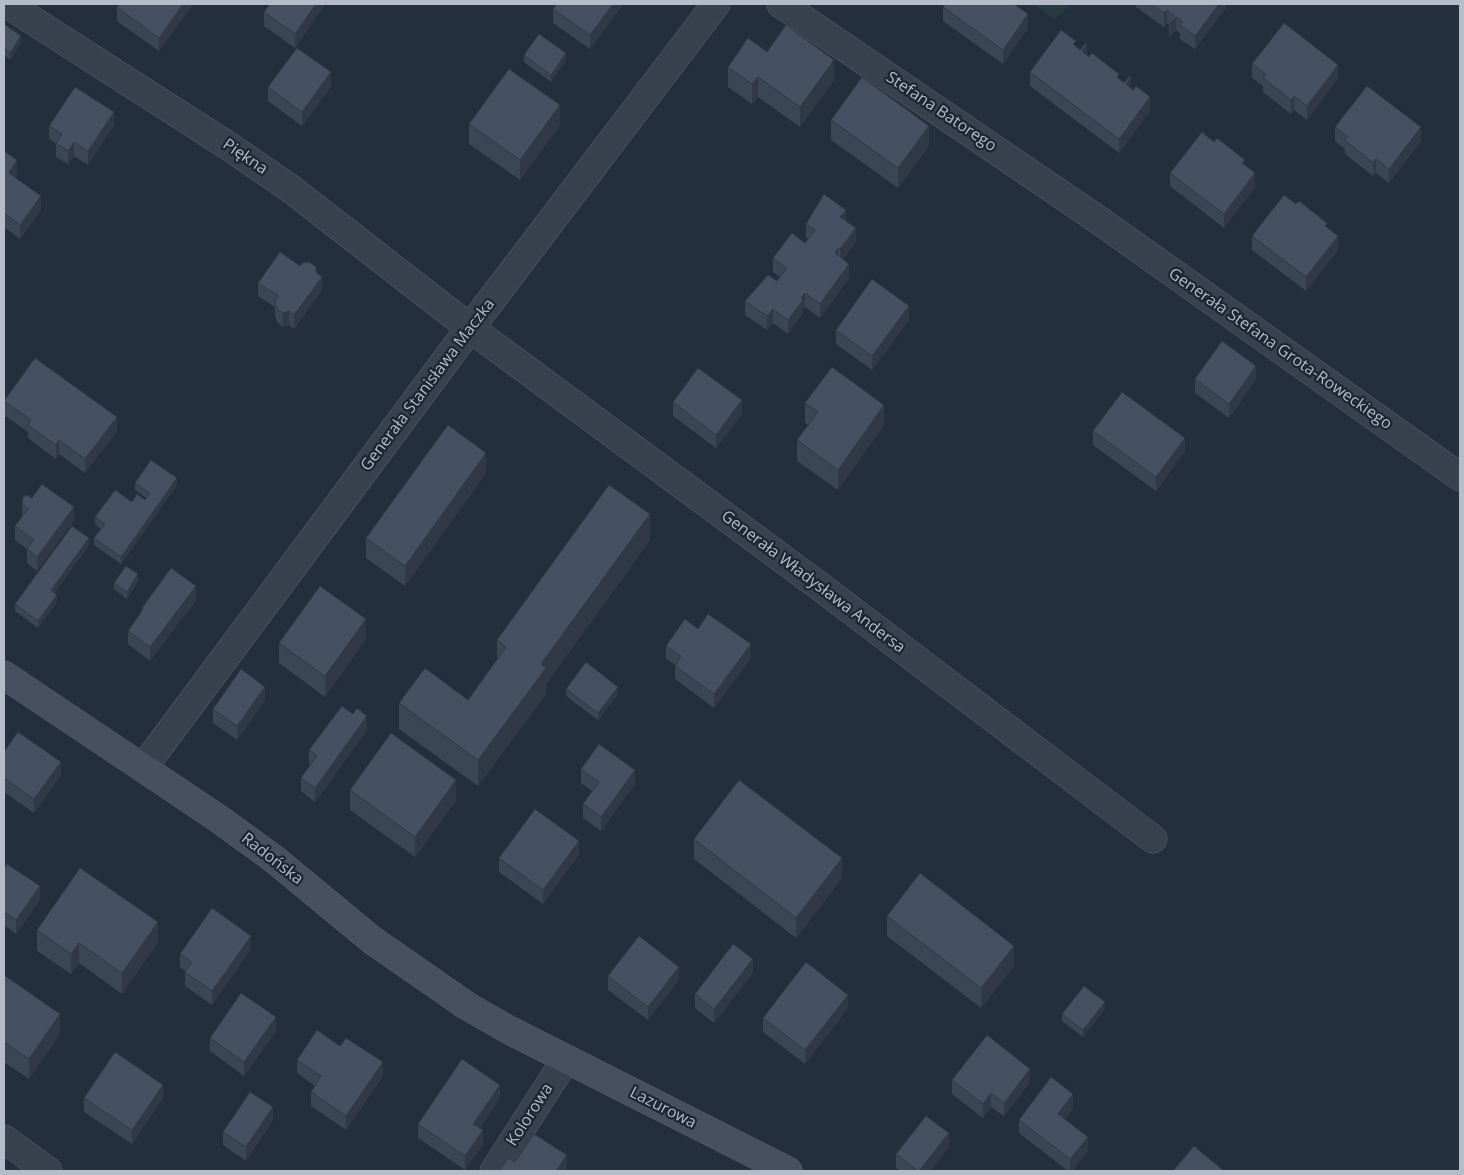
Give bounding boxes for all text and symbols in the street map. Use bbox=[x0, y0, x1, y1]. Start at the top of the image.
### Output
street label: Stefana Batorego bbox=[882, 68, 1000, 156]
street label: Piękna bbox=[219, 135, 271, 179]
street label: Generała Stefana Grota-Roweckiego bbox=[1165, 264, 1395, 434]
street label: Generała Stanisława Maczka bbox=[357, 295, 499, 475]
street label: Generała Władysława Andersa bbox=[717, 507, 909, 657]
street label: Radońska bbox=[237, 829, 307, 889]
street label: Kolorowa bbox=[503, 1080, 557, 1150]
street label: Lazurowa bbox=[627, 1083, 699, 1133]

